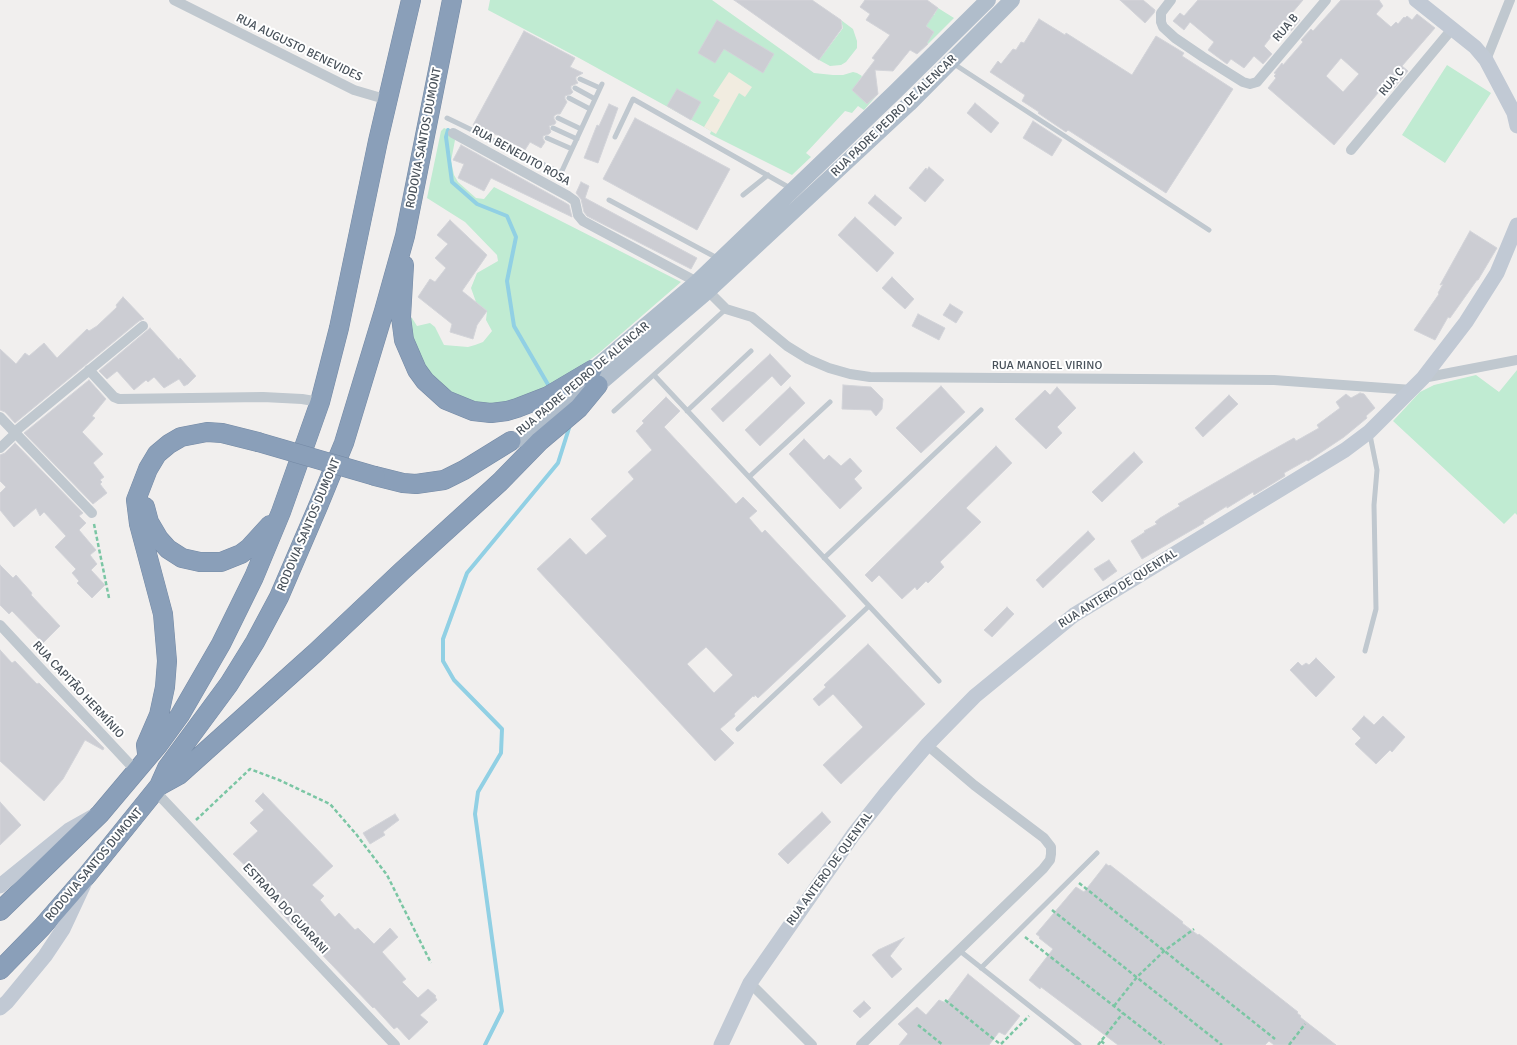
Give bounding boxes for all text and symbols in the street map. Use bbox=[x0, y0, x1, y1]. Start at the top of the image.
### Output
street label: RUA AUGUSTO BENEVIDES bbox=[234, 11, 364, 85]
street label: RUA B bbox=[1270, 11, 1302, 45]
street label: RUA PADRE PEDRO DE ALENCAR bbox=[828, 52, 960, 180]
street label: RUA C bbox=[1376, 65, 1408, 99]
street label: RODOVIA SANTOS DUMONT bbox=[403, 66, 445, 210]
street label: RUA BENEDITO ROSA bbox=[469, 123, 573, 189]
street label: RUA PADRE PEDRO DE ALENCAR bbox=[514, 319, 652, 439]
street label: RUA MANOEL VIRINO bbox=[992, 359, 1102, 373]
street label: RODOVIA SANTOS DUMONT bbox=[274, 456, 344, 594]
street label: RUA ANTERO DE QUENTAL bbox=[1056, 547, 1180, 631]
street label: RUA CAPITÃO HERMÍNIO bbox=[29, 638, 127, 742]
street label: RODOVIA SANTOS DUMONT bbox=[42, 806, 146, 924]
street label: RUA ANTERO DE QUENTAL bbox=[784, 809, 876, 929]
street label: ESTRADA DO GUARANI bbox=[239, 861, 331, 957]

